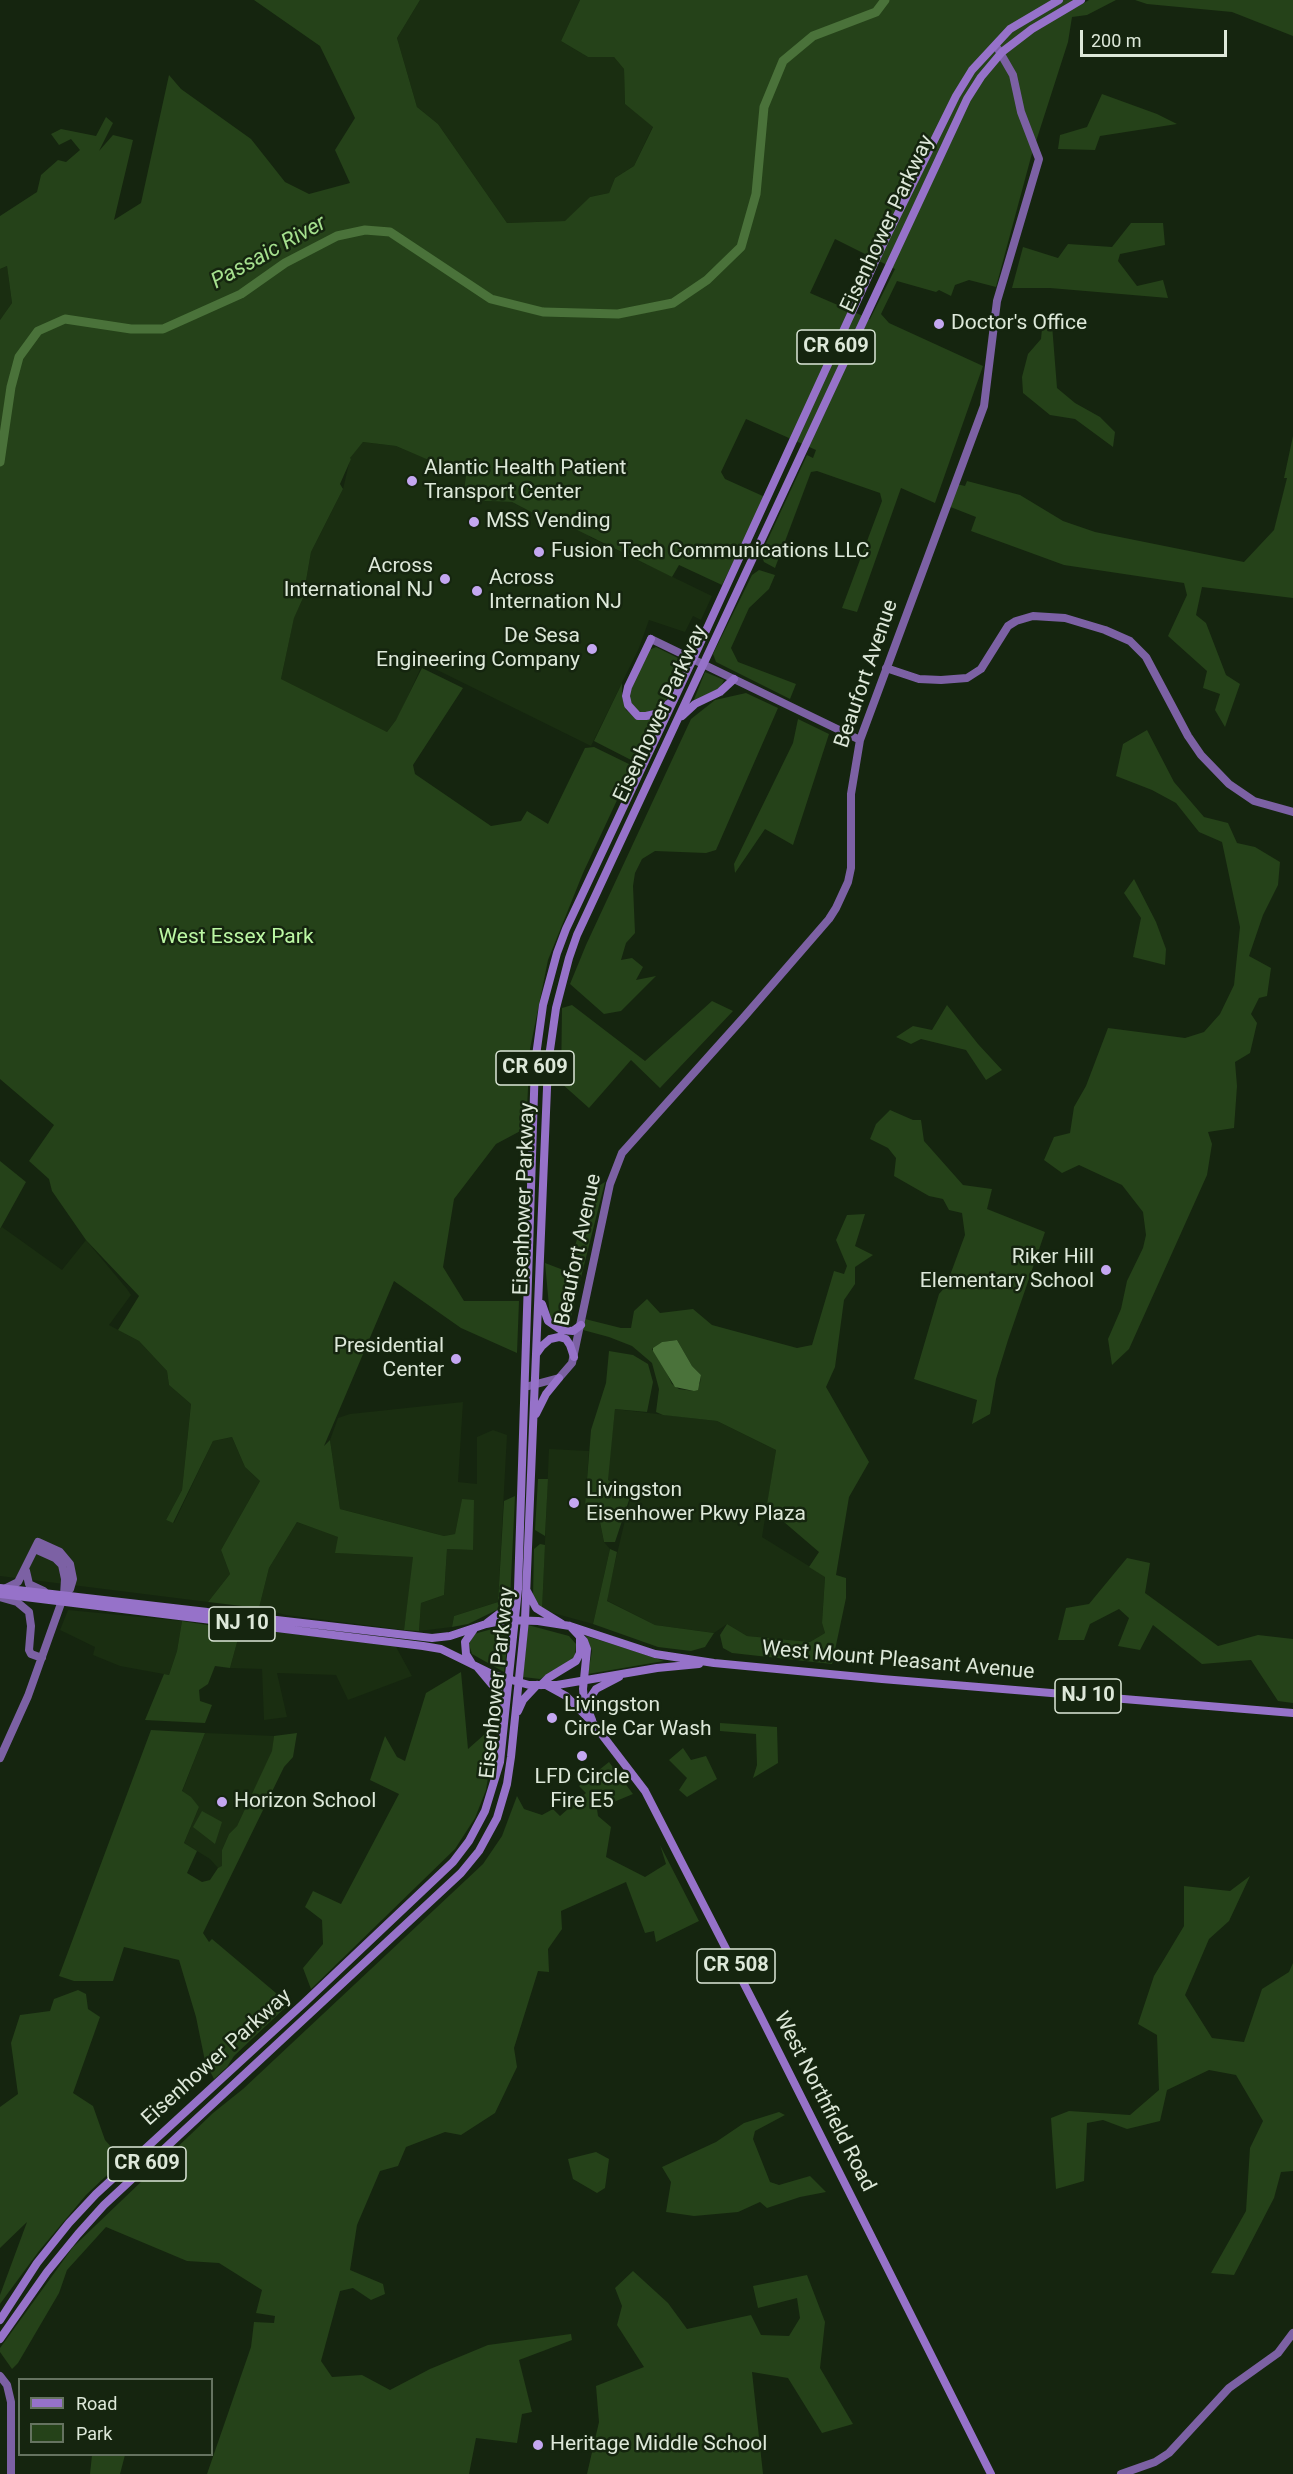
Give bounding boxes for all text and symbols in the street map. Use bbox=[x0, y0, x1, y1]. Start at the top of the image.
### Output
scale bar bbox=[1083, 18, 1230, 56]
text: 200 m bbox=[1091, 30, 1142, 51]
street label: Eisenhower Parkway bbox=[836, 131, 940, 317]
water label: Passaic River bbox=[207, 211, 331, 295]
place label: Doctor's Office bbox=[951, 311, 1087, 337]
marker: Doctor's Office bbox=[932, 317, 946, 331]
road number: CR 609 bbox=[797, 330, 875, 364]
place label: Alantic Health Patient Transport Center bbox=[424, 456, 626, 506]
marker: Alantic Health Patient Transport Center bbox=[405, 474, 419, 488]
place label: MSS Vending bbox=[486, 509, 610, 535]
marker: MSS Vending bbox=[467, 515, 481, 529]
place label: Fusion Tech Communications LLC bbox=[551, 539, 869, 565]
marker: Fusion Tech Communications LLC bbox=[532, 545, 546, 559]
place label: Across International NJ bbox=[284, 554, 433, 604]
place label: Across Internation NJ bbox=[489, 566, 622, 616]
marker: Across International NJ bbox=[438, 572, 452, 586]
marker: Across Internation NJ bbox=[470, 584, 484, 598]
street label: Beaufort Avenue bbox=[830, 597, 904, 751]
street label: Eisenhower Parkway bbox=[609, 621, 713, 807]
place label: De Sesa Engineering Company bbox=[376, 624, 580, 674]
marker: De Sesa Engineering Company bbox=[585, 642, 599, 656]
park label: West Essex Park bbox=[158, 925, 314, 951]
road number: CR 609 bbox=[496, 1051, 574, 1085]
street label: Eisenhower Parkway bbox=[509, 1102, 541, 1296]
street label: Beaufort Avenue bbox=[551, 1172, 607, 1328]
place label: Riker Hill Elementary School bbox=[920, 1245, 1094, 1295]
marker: Riker Hill Elementary School bbox=[1099, 1263, 1113, 1277]
place label: Presidential Center bbox=[334, 1334, 444, 1384]
marker: Presidential Center bbox=[449, 1352, 463, 1366]
place label: Livingston Eisenhower Pkwy Plaza bbox=[586, 1478, 806, 1528]
marker: Livingston Eisenhower Pkwy Plaza bbox=[567, 1496, 581, 1510]
street label: Eisenhower Parkway bbox=[475, 1586, 521, 1780]
road number: NJ 10 bbox=[209, 1607, 275, 1641]
street label: West Mount Pleasant Avenue bbox=[761, 1637, 1035, 1685]
road number: NJ 10 bbox=[1055, 1679, 1121, 1713]
place label: Livingston Circle Car Wash bbox=[564, 1693, 712, 1743]
marker: Livingston Circle Car Wash bbox=[545, 1711, 559, 1725]
marker: LFD Circle Fire E5 bbox=[575, 1749, 589, 1763]
place label: LFD Circle Fire E5 bbox=[535, 1765, 629, 1815]
place label: Horizon School bbox=[234, 1789, 376, 1815]
marker: Horizon School bbox=[215, 1795, 229, 1809]
road number: CR 508 bbox=[697, 1949, 775, 1983]
street label: Eisenhower Parkway bbox=[137, 1984, 297, 2132]
street label: West Northfield Road bbox=[768, 2008, 880, 2196]
road number: CR 609 bbox=[108, 2147, 186, 2181]
legend bbox=[18, 2378, 213, 2456]
text: Road bbox=[76, 2393, 117, 2414]
text: Park bbox=[76, 2423, 112, 2444]
place label: Heritage Middle School bbox=[550, 2432, 767, 2458]
marker: Heritage Middle School bbox=[531, 2438, 545, 2452]

